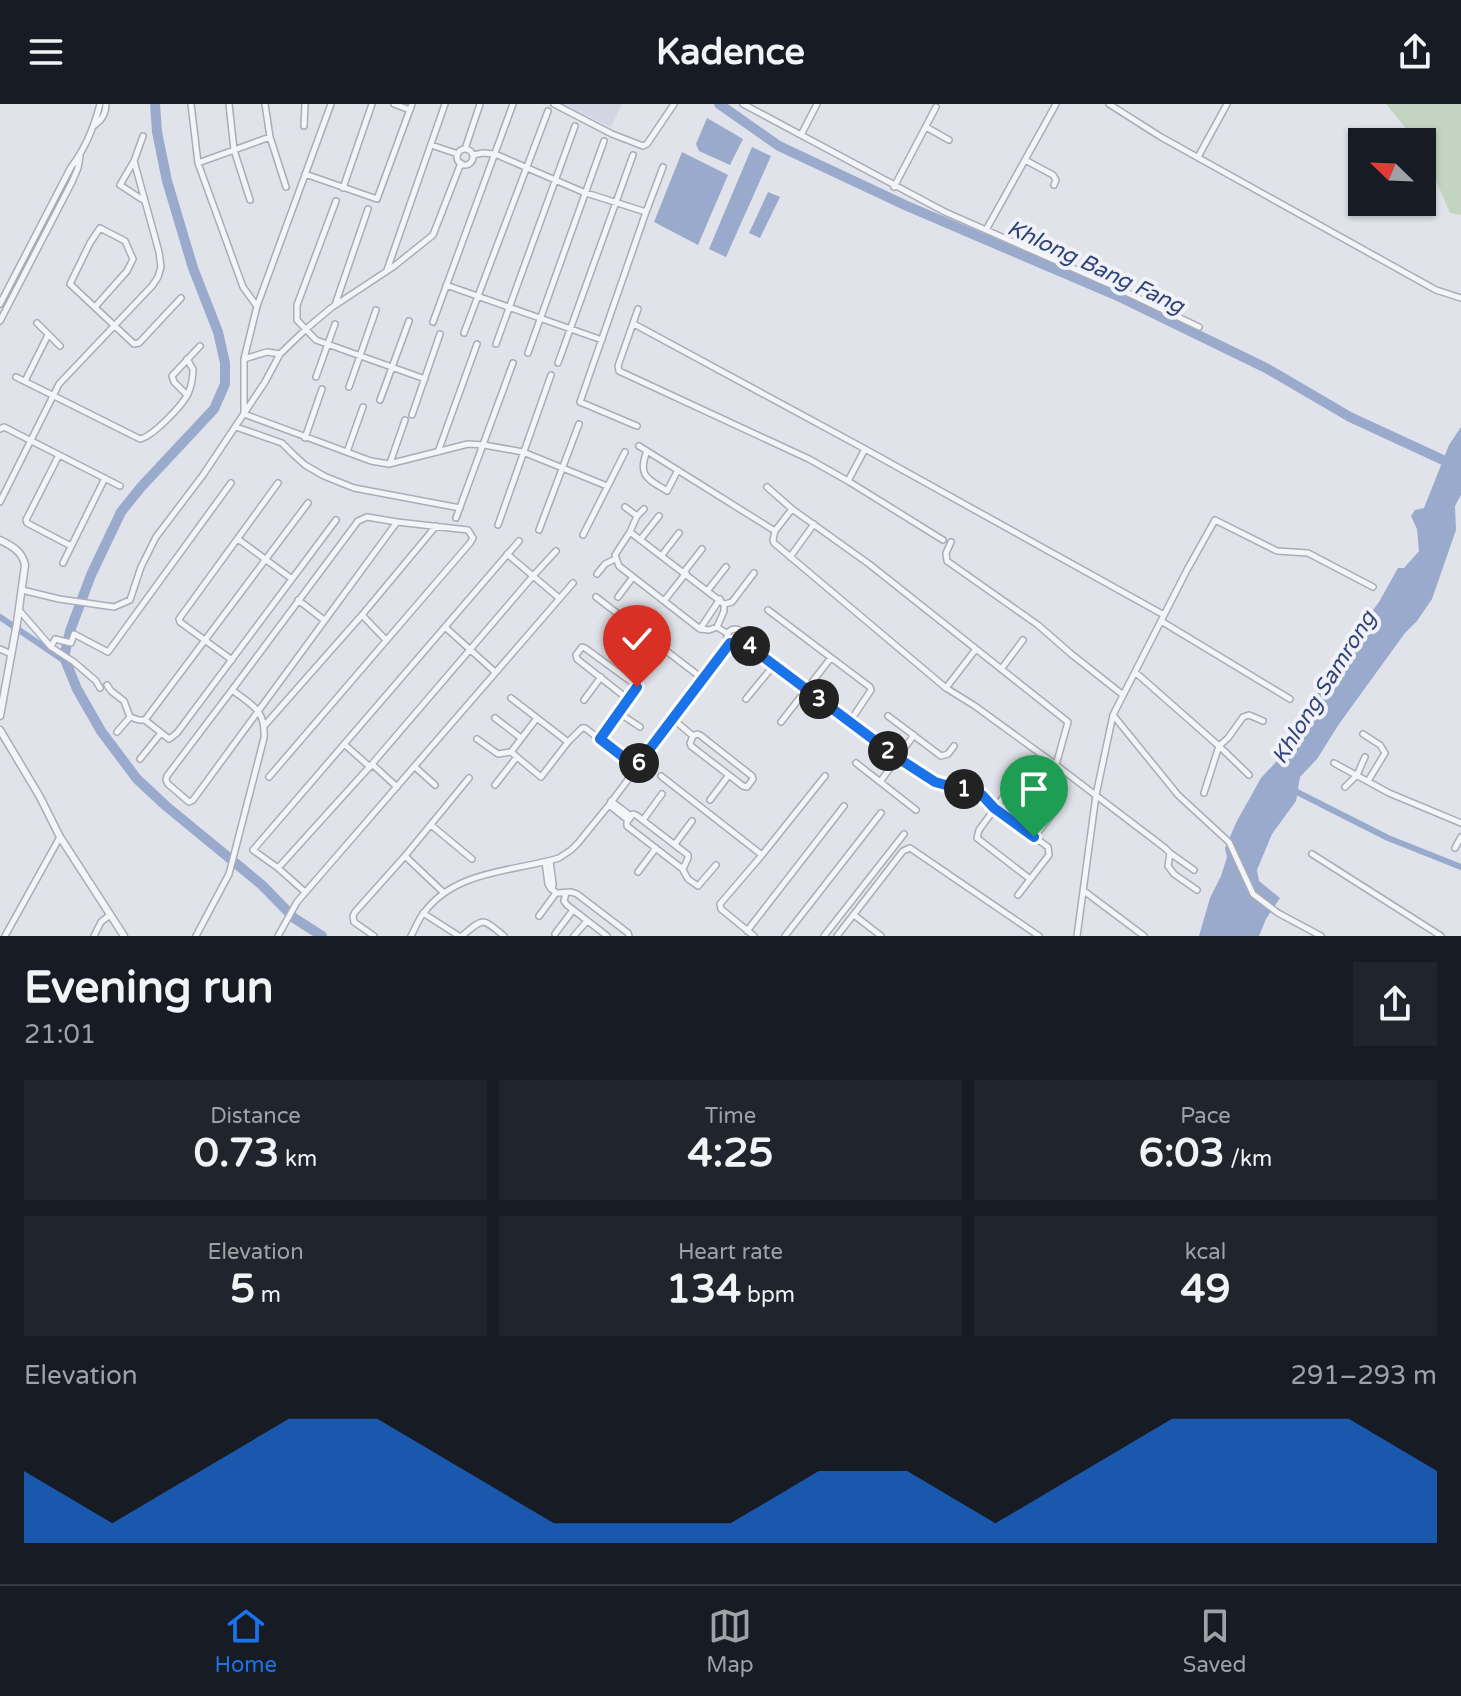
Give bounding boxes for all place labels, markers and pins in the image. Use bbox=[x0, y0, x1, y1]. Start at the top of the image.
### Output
pin bbox=[603, 605, 671, 687]
pin: 4 bbox=[730, 626, 770, 666]
pin: 3 bbox=[799, 679, 839, 719]
pin: 2 bbox=[868, 731, 908, 771]
pin: 6 bbox=[619, 743, 659, 783]
pin bbox=[1000, 755, 1068, 837]
pin: 1 bbox=[944, 769, 984, 809]

